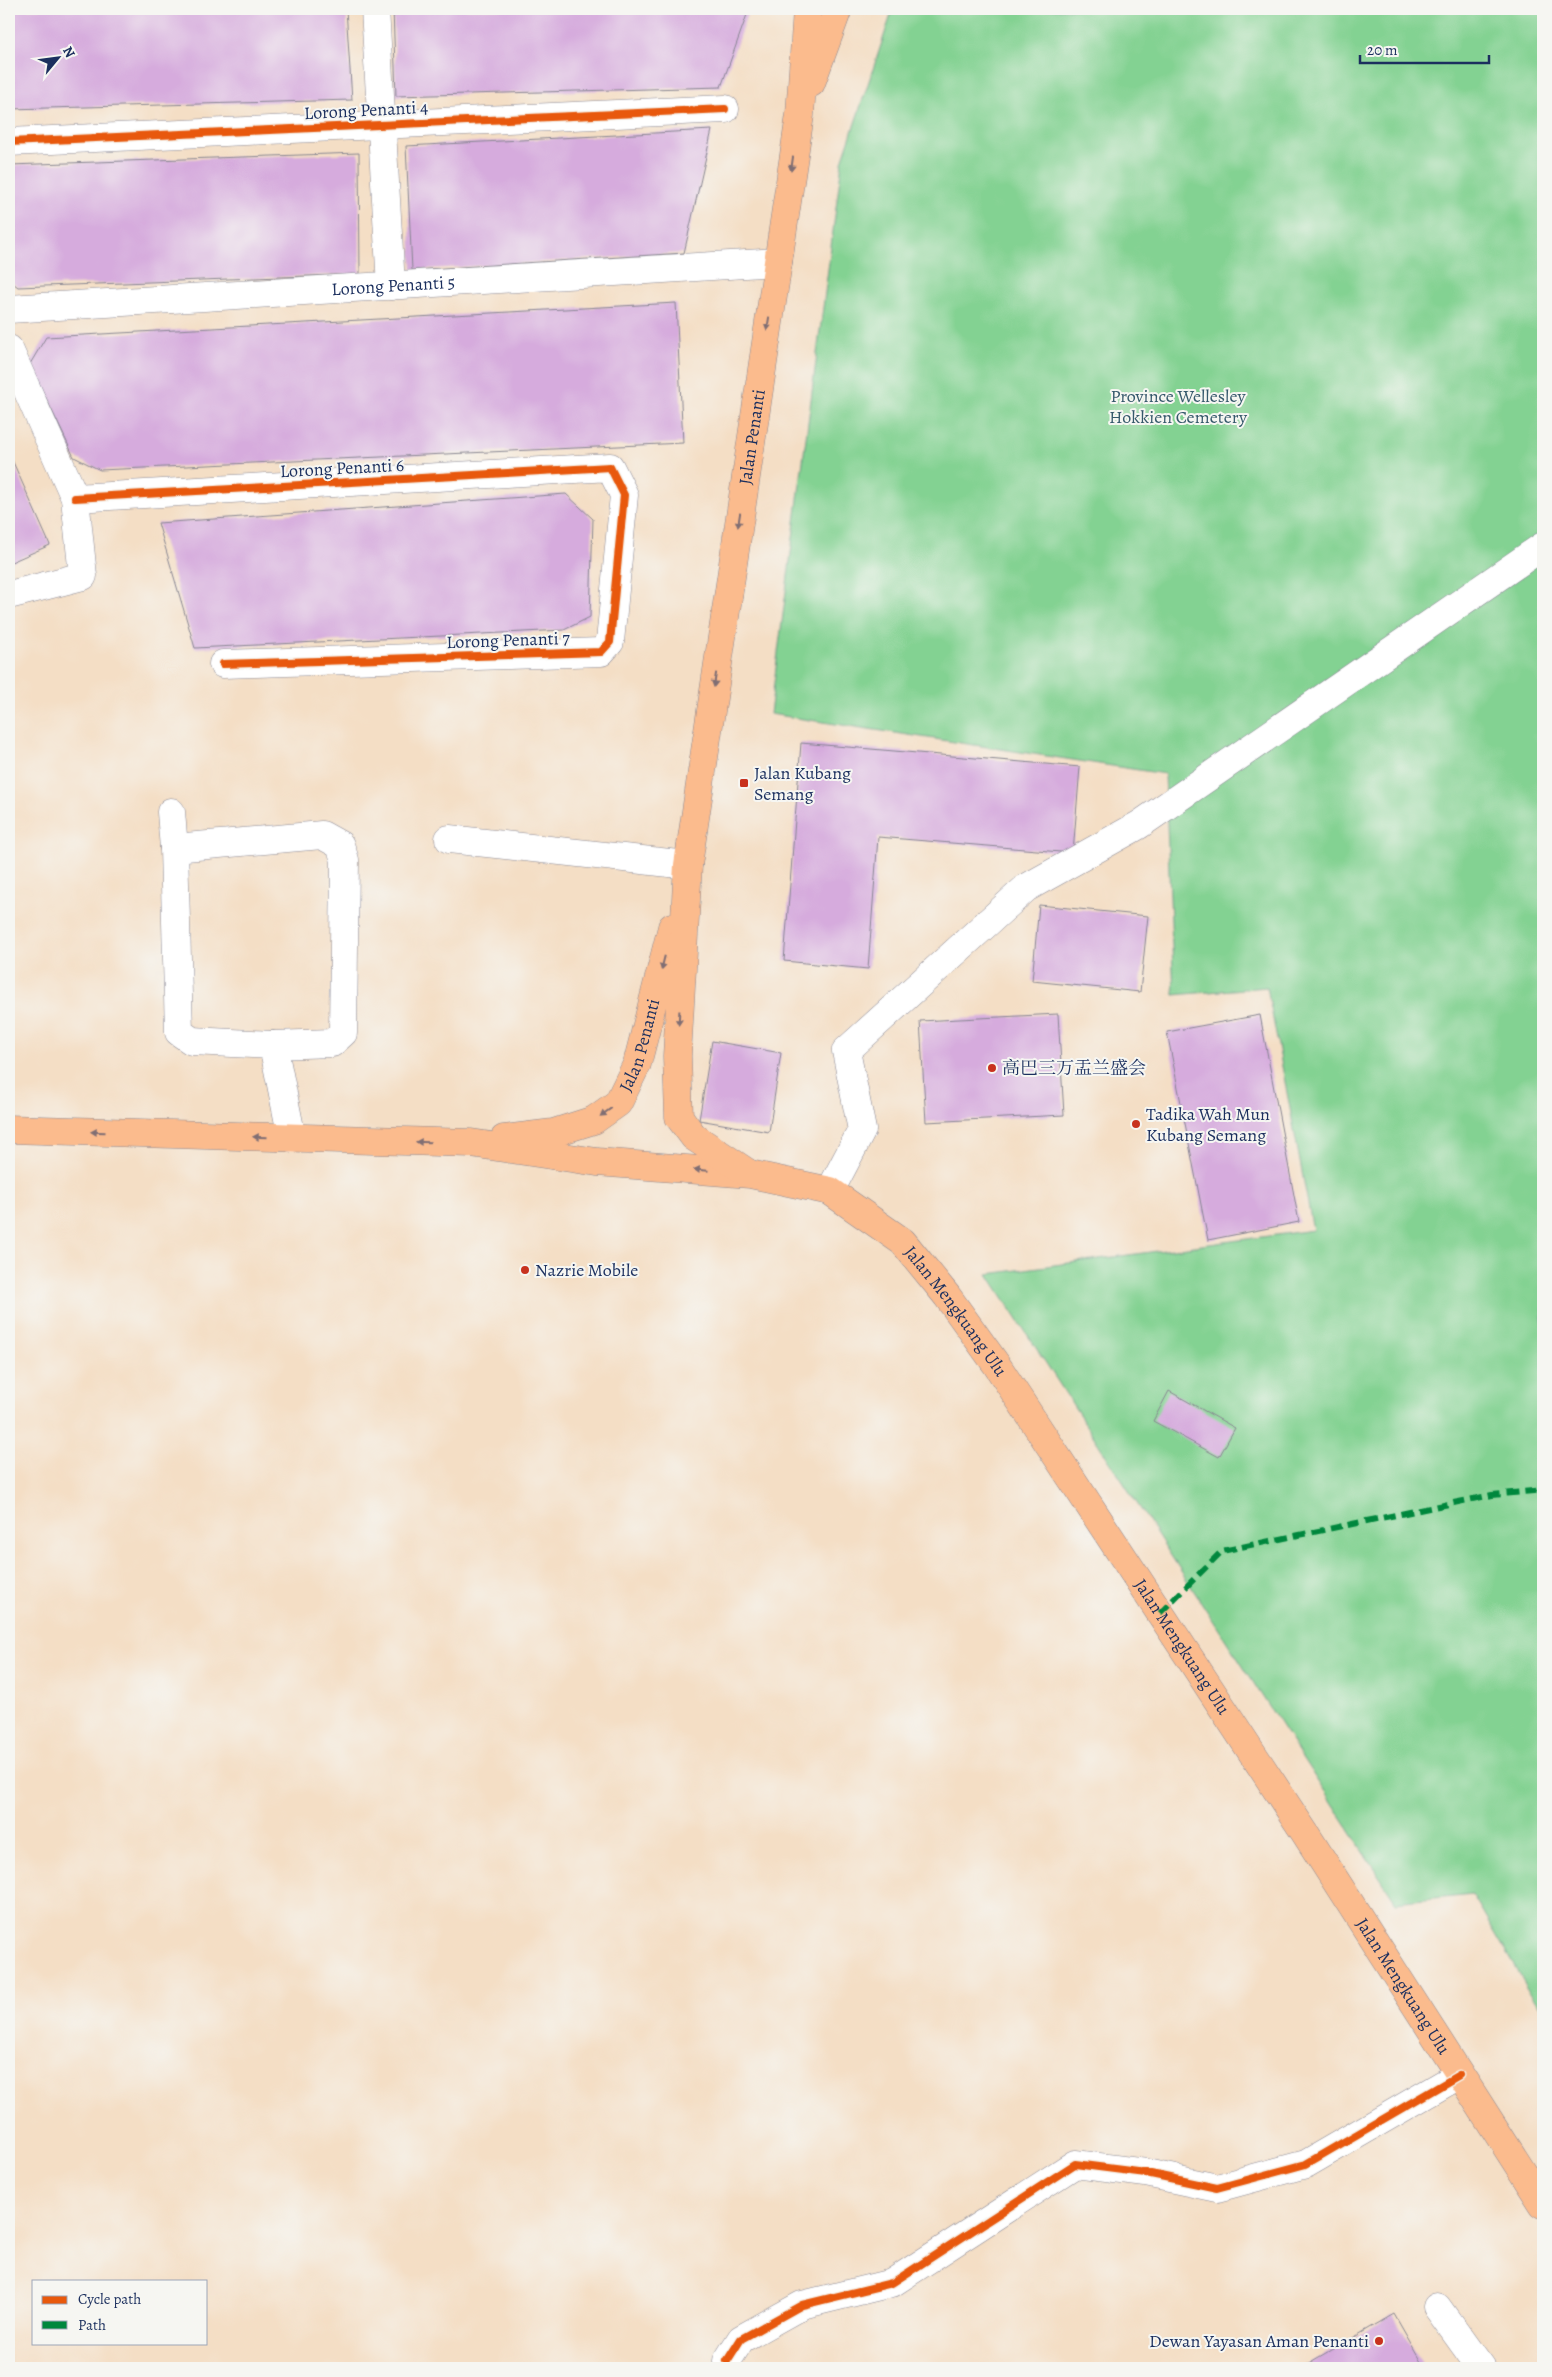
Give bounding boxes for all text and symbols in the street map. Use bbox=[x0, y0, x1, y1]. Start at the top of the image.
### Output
north arrow bbox=[32, 32, 82, 82]
scale bar bbox=[1360, 32, 1488, 64]
text: 20 m bbox=[1367, 40, 1398, 60]
text: N bbox=[58, 43, 80, 61]
street label: Lorong Penanti 4 bbox=[303, 95, 429, 125]
one-way arrow bbox=[788, 156, 796, 172]
street label: Lorong Penanti 5 bbox=[331, 270, 456, 301]
one-way arrow bbox=[764, 317, 772, 333]
park label: Province Wellesley Hokkien Cemetery bbox=[1109, 384, 1248, 429]
street label: Jalan Penanti bbox=[733, 388, 771, 486]
street label: Lorong Penanti 6 bbox=[279, 453, 405, 483]
one-way arrow bbox=[735, 512, 743, 528]
street label: Lorong Penanti 7 bbox=[446, 626, 571, 654]
one-way arrow bbox=[711, 673, 719, 689]
place label: Jalan Kubang Semang bbox=[754, 761, 851, 806]
marker: Jalan Kubang Semang bbox=[738, 777, 750, 789]
one-way arrow bbox=[658, 955, 666, 970]
street label: Jalan Penanti bbox=[613, 996, 665, 1096]
one-way arrow bbox=[675, 1011, 683, 1027]
place label: 高巴三万盂兰盛会 bbox=[1002, 1056, 1146, 1080]
marker: 高巴三万盂兰盛会 bbox=[986, 1062, 998, 1074]
place label: Tadika Wah Mun Kubang Semang bbox=[1146, 1102, 1270, 1147]
one-way arrow bbox=[599, 1107, 613, 1117]
marker: Tadika Wah Mun Kubang Semang bbox=[1130, 1118, 1142, 1130]
one-way arrow bbox=[90, 1127, 106, 1135]
one-way arrow bbox=[252, 1133, 268, 1141]
one-way arrow bbox=[414, 1138, 430, 1146]
one-way arrow bbox=[693, 1166, 709, 1174]
street label: Jalan Mengkuang Ulu bbox=[899, 1241, 1013, 1381]
place label: Nazrie Mobile bbox=[535, 1258, 638, 1282]
marker: Nazrie Mobile bbox=[519, 1264, 531, 1276]
street label: Jalan Mengkuang Ulu bbox=[1129, 1574, 1236, 1719]
street label: Jalan Mengkuang Ulu bbox=[1351, 1913, 1456, 2059]
legend bbox=[32, 2280, 208, 2344]
text: Cycle path bbox=[78, 2289, 141, 2309]
text: Path bbox=[78, 2315, 106, 2335]
place label: Dewan Yayasan Aman Penanti bbox=[1149, 2329, 1369, 2353]
marker: Dewan Yayasan Aman Penanti bbox=[1373, 2335, 1385, 2347]

